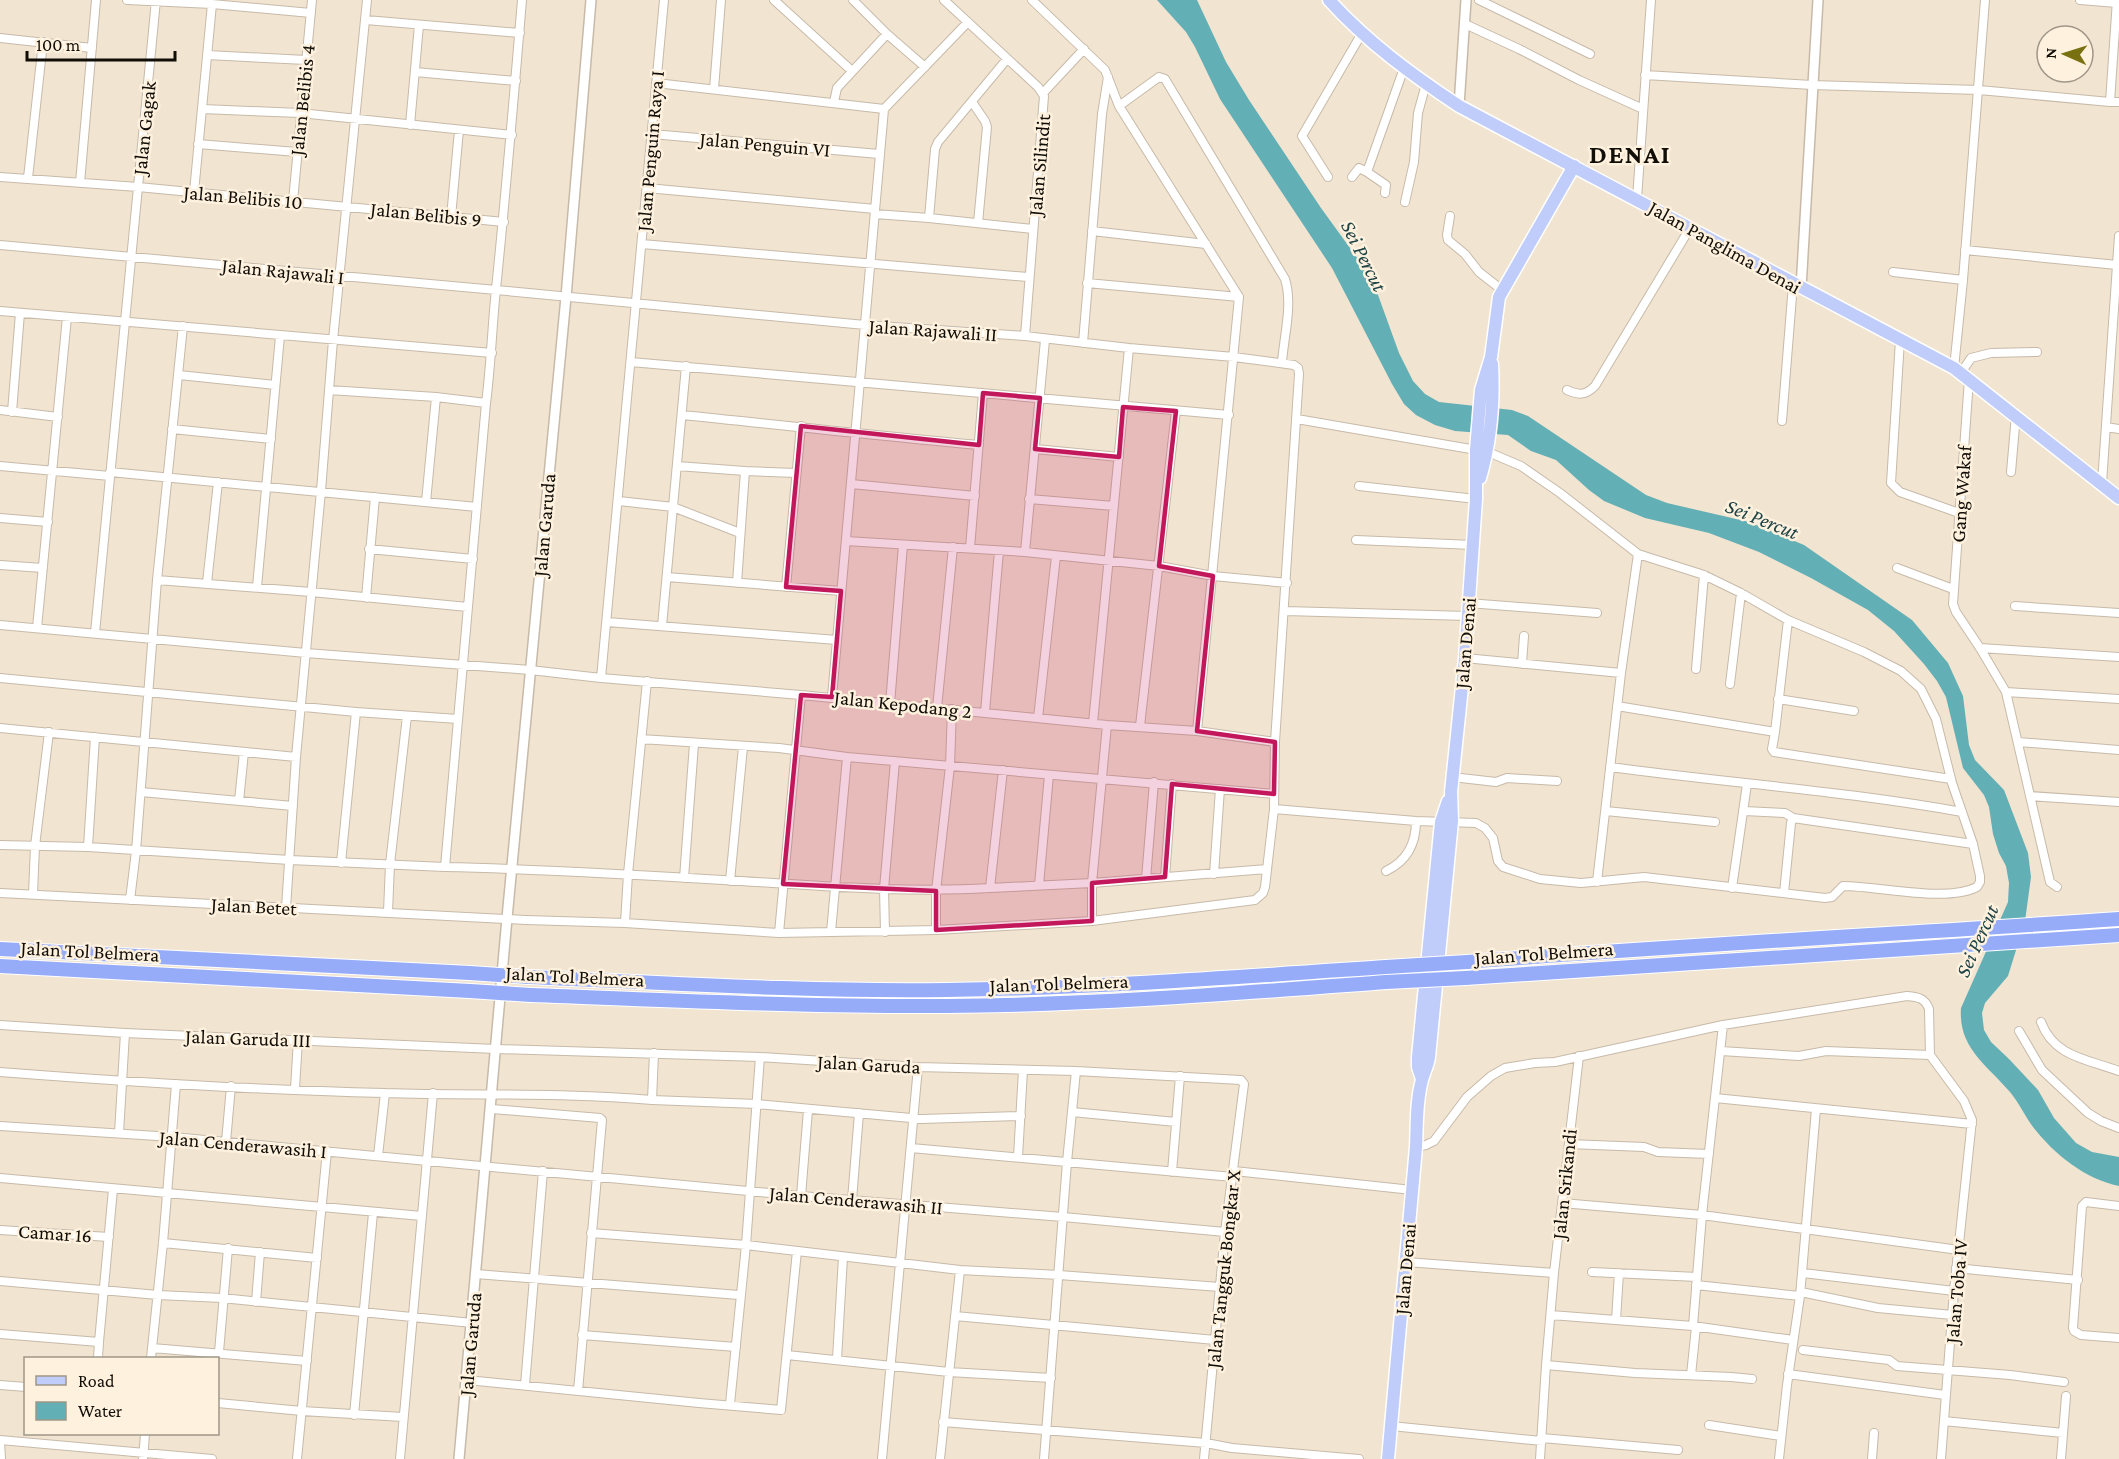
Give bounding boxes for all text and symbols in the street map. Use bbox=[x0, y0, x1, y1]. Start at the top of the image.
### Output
scale bar bbox=[27, 24, 176, 62]
north arrow bbox=[2035, 24, 2095, 84]
text: 100 m bbox=[36, 35, 81, 55]
street label: Jalan Belibis 4 bbox=[285, 43, 320, 159]
text: N bbox=[2042, 47, 2059, 59]
street label: Jalan Penguin Raya I bbox=[632, 70, 669, 235]
street label: Jalan Gagak bbox=[128, 79, 161, 178]
street label: Jalan Silindit bbox=[1023, 113, 1055, 219]
street label: Jalan Penguin VI bbox=[697, 127, 831, 162]
district label: DENAI bbox=[1589, 140, 1671, 169]
street label: Jalan Belibis 10 bbox=[180, 181, 303, 214]
street label: Jalan Panglima Denai bbox=[1643, 195, 1805, 299]
street label: Jalan Belibis 9 bbox=[367, 197, 483, 232]
water label: Sei Percut bbox=[1336, 216, 1392, 296]
street label: Jalan Rajawali I bbox=[219, 253, 345, 289]
street label: Jalan Rajawali II bbox=[866, 314, 998, 346]
street label: Gang Wakaf bbox=[1947, 444, 1976, 543]
street label: Jalan Garuda bbox=[528, 472, 560, 580]
water label: Sei Percut bbox=[1722, 494, 1803, 545]
street label: Jalan Denai bbox=[1450, 596, 1481, 692]
street label: Jalan Kepodang 2 bbox=[831, 686, 973, 723]
street label: Jalan Betet bbox=[209, 893, 298, 920]
water label: Sei Percut bbox=[1950, 900, 2004, 981]
street label: Jalan Tol Belmera bbox=[18, 936, 160, 967]
street label: Jalan Tol Belmera bbox=[1472, 937, 1614, 970]
street label: Jalan Tol Belmera bbox=[503, 961, 645, 992]
street label: Jalan Tol Belmera bbox=[987, 970, 1129, 997]
street label: Jalan Garuda III bbox=[183, 1025, 311, 1052]
street label: Jalan Garuda bbox=[815, 1050, 921, 1079]
street label: Jalan Cenderawasih I bbox=[156, 1126, 328, 1163]
street label: Jalan Srikandi bbox=[1547, 1128, 1582, 1242]
street label: Jalan Tangguk Bongkar X bbox=[1201, 1168, 1245, 1372]
street label: Jalan Cenderawasih II bbox=[766, 1181, 944, 1220]
street label: Camar 16 bbox=[17, 1219, 93, 1247]
street label: Jalan Denai bbox=[1390, 1222, 1421, 1318]
street label: Jalan Toba IV bbox=[1940, 1237, 1973, 1346]
street label: Jalan Garuda bbox=[454, 1291, 486, 1399]
legend bbox=[24, 1357, 219, 1435]
text: Road bbox=[78, 1371, 115, 1391]
text: Water bbox=[78, 1401, 123, 1421]

